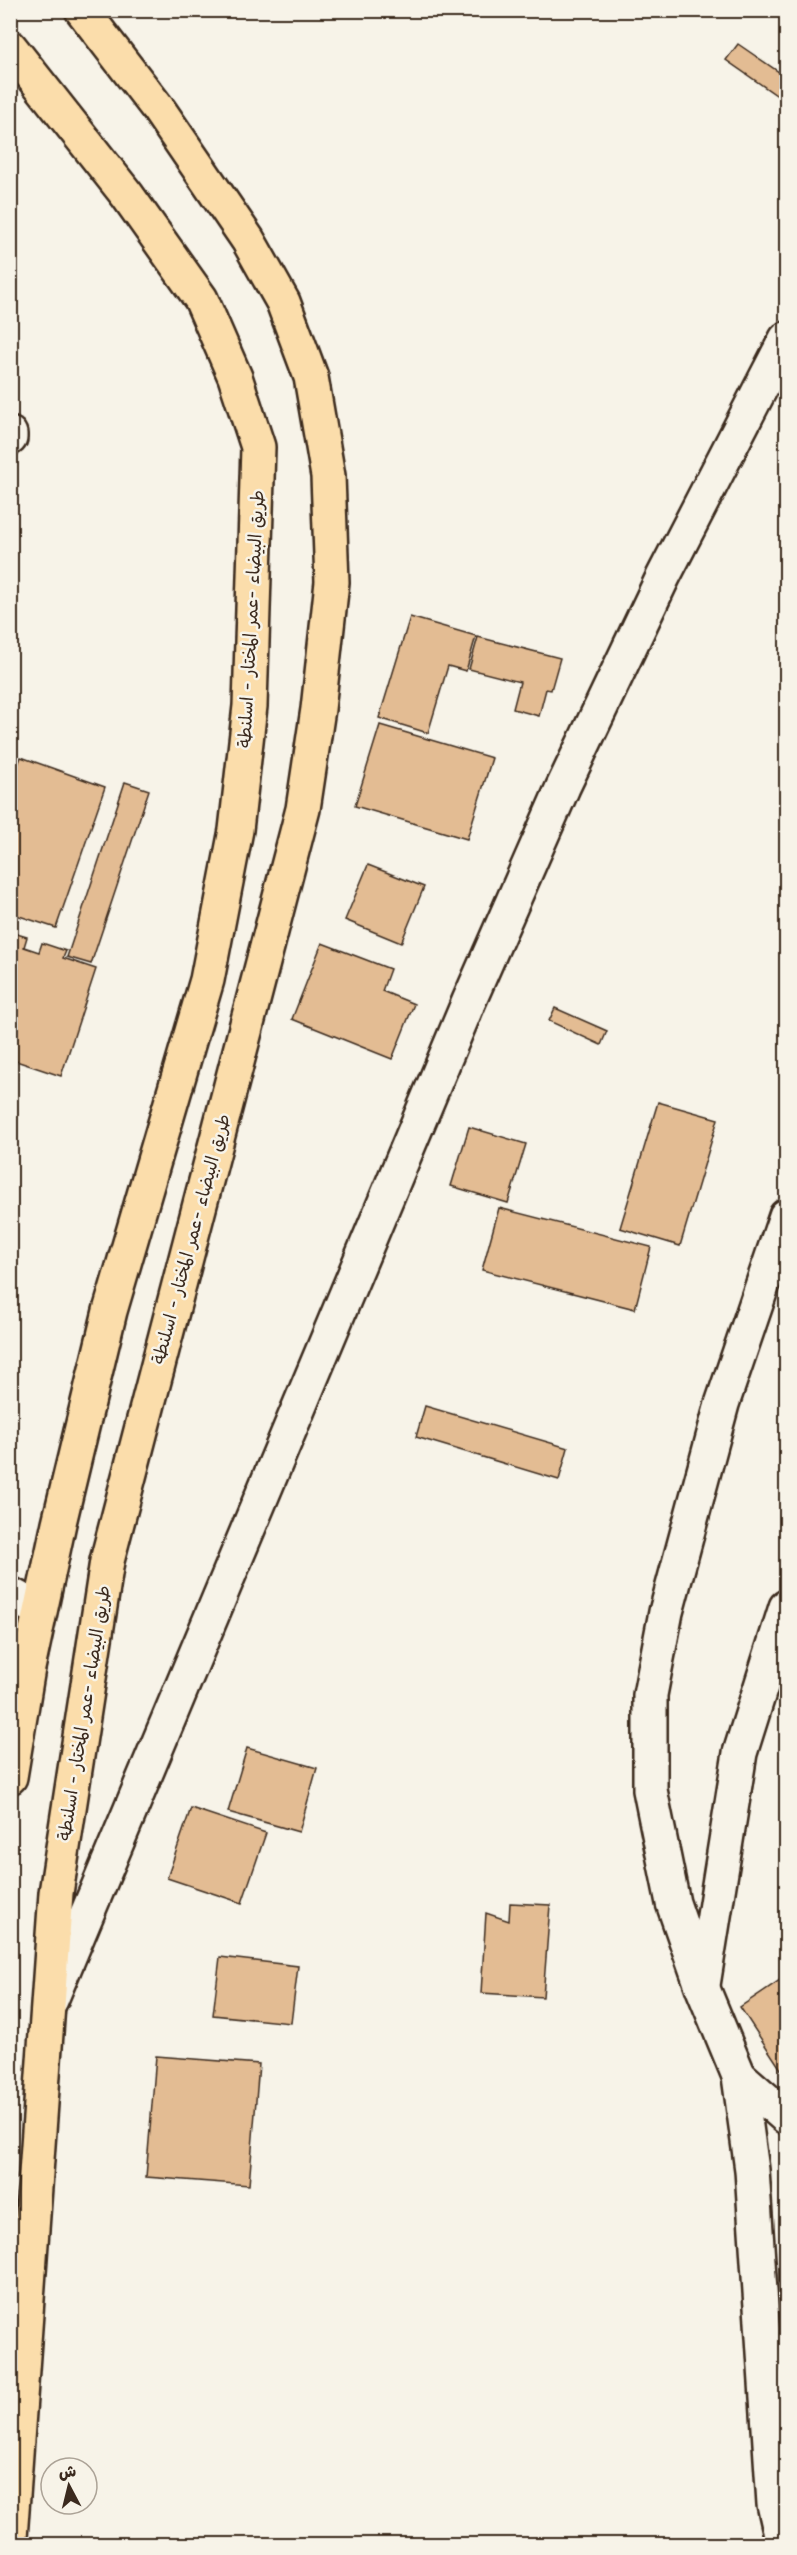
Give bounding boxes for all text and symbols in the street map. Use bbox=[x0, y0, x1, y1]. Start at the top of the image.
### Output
street label: طريق البيضاء -عمر المختار - اسلنطة bbox=[229, 489, 270, 749]
street label: طريق البيضاء -عمر المختار - اسلنطة bbox=[143, 1110, 236, 1367]
street label: طريق البيضاء -عمر المختار - اسلنطة bbox=[49, 1583, 116, 1842]
north arrow bbox=[39, 2456, 99, 2516]
text: ش bbox=[57, 2457, 77, 2483]

